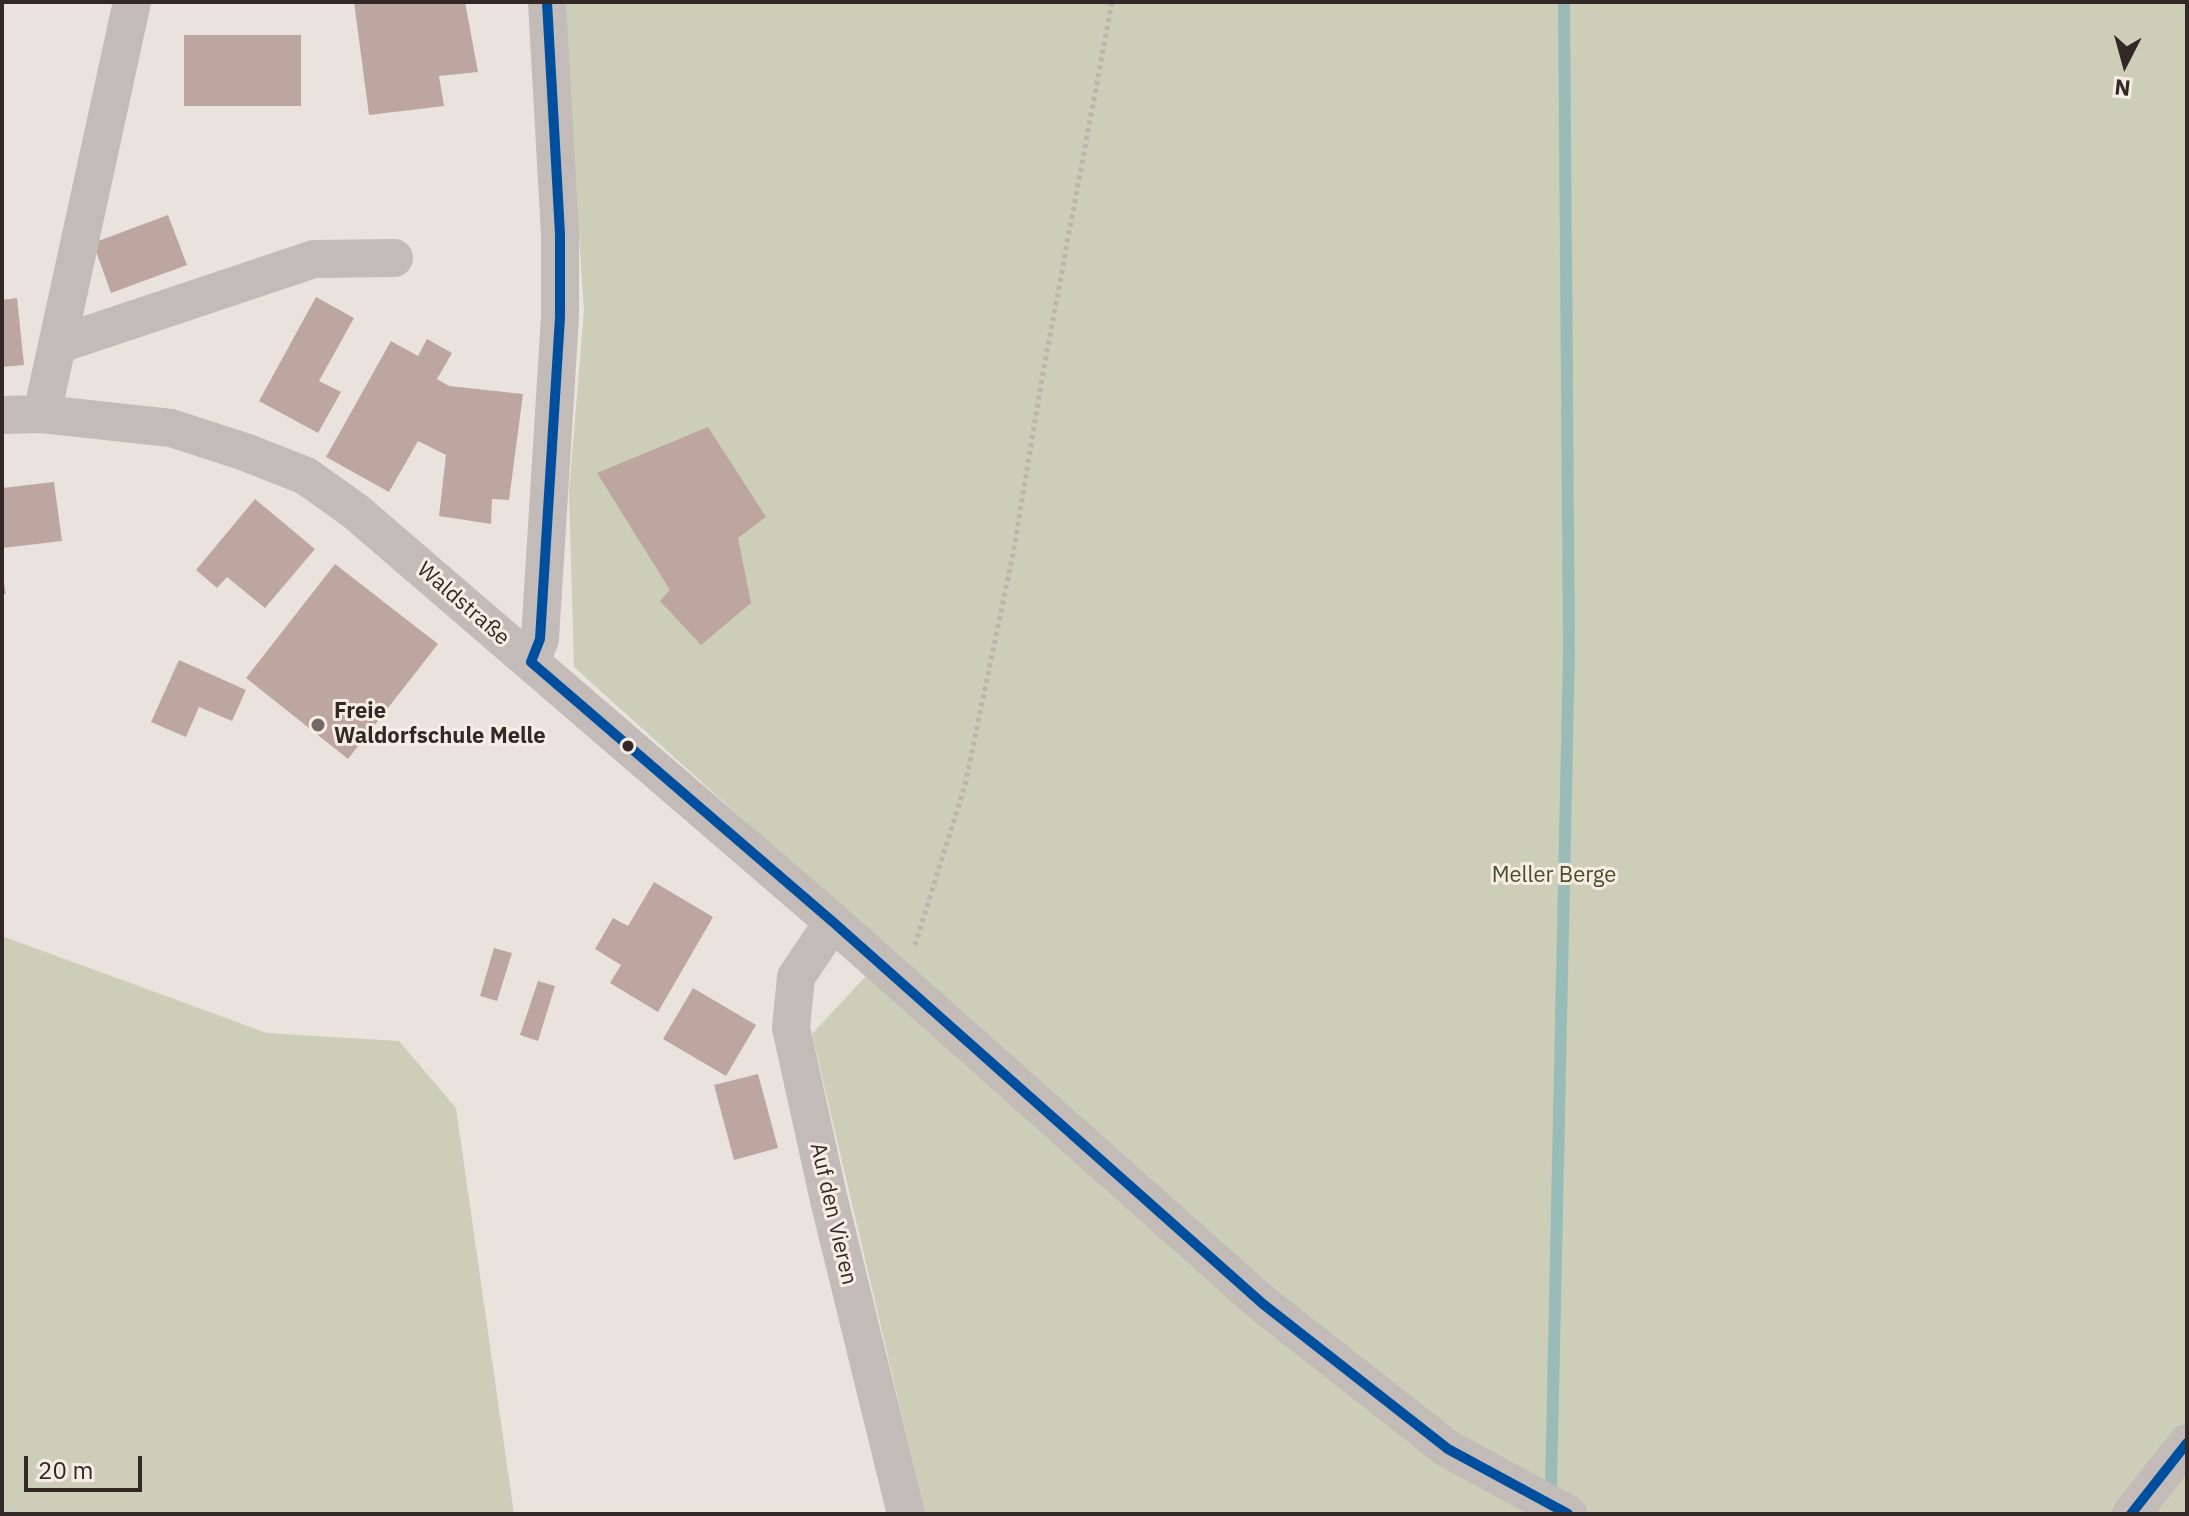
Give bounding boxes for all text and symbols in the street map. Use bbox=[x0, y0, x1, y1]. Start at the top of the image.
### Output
north arrow bbox=[2085, 24, 2165, 104]
text: N bbox=[2113, 73, 2132, 104]
street label: Waldstraße bbox=[411, 557, 515, 651]
place label: Freie Waldorfschule Melle bbox=[334, 699, 546, 750]
marker: Freie Waldorfschule Melle bbox=[309, 716, 327, 734]
unlabelled marker bbox=[620, 738, 636, 754]
park label: Meller Berge bbox=[1492, 863, 1616, 889]
street label: Auf den Vieren bbox=[804, 1140, 862, 1288]
scale bar bbox=[28, 1440, 146, 1490]
text: 20 m bbox=[38, 1454, 93, 1486]

